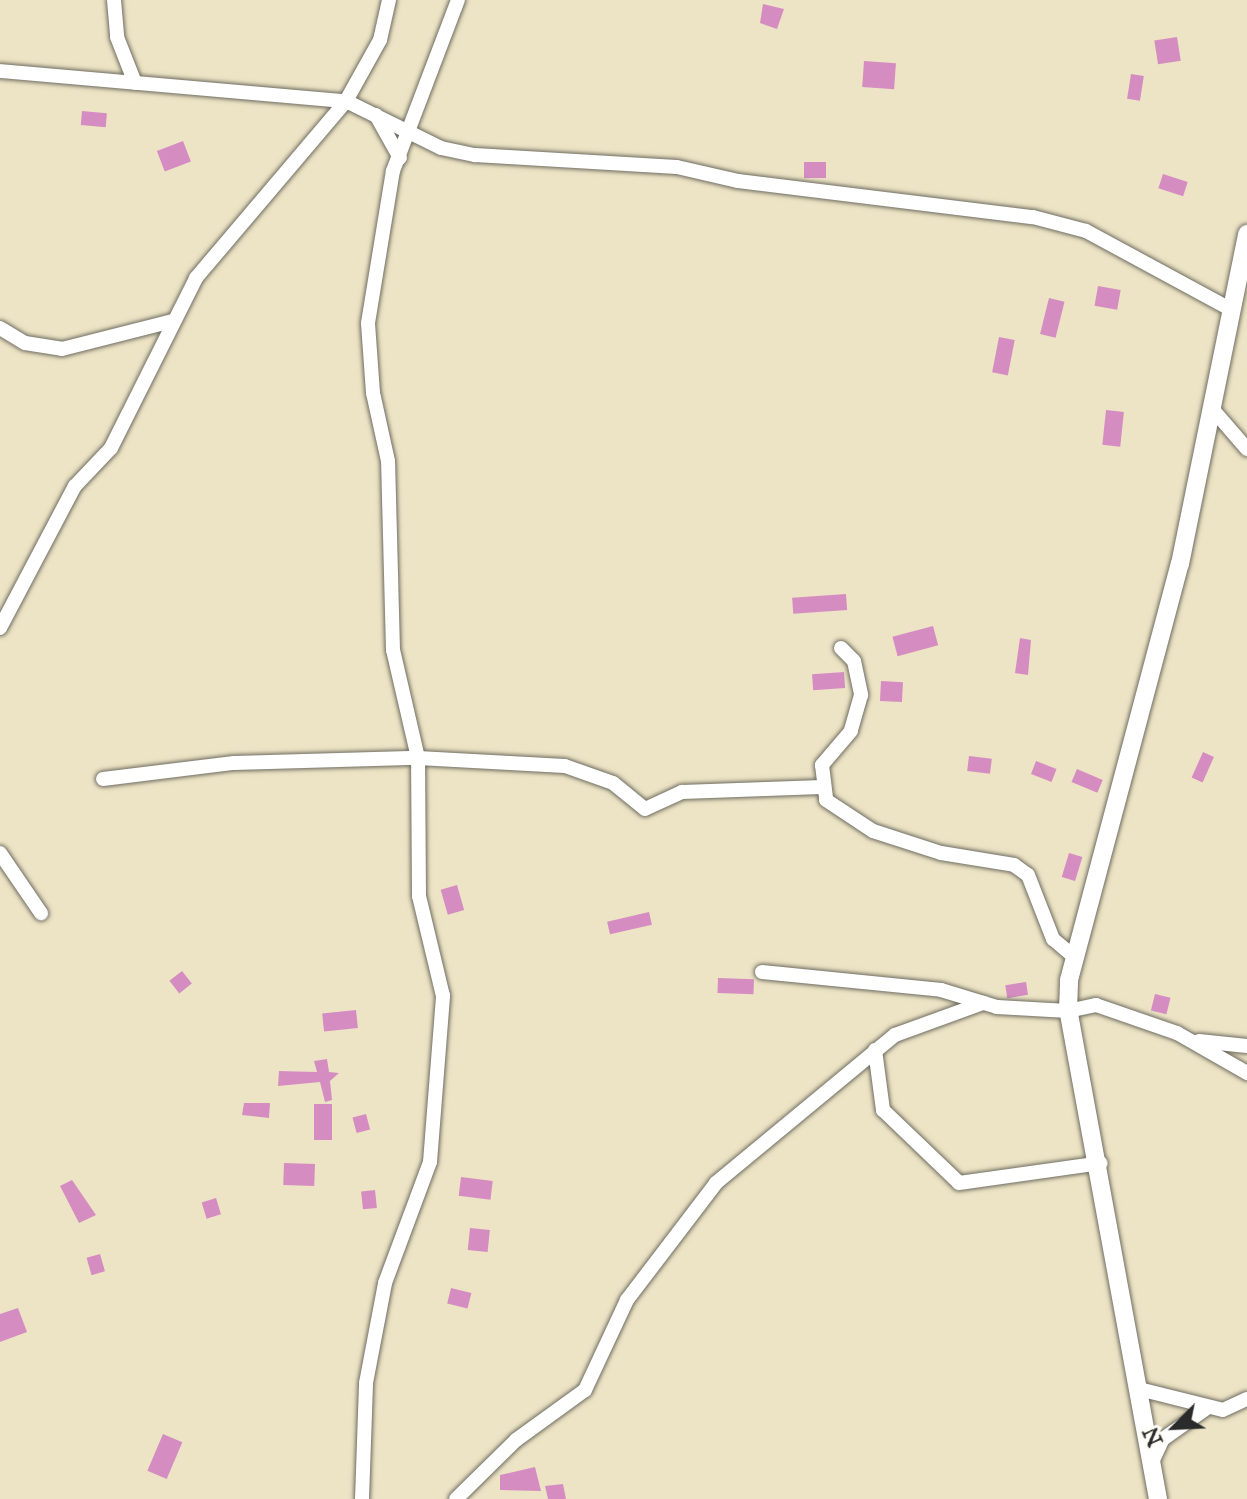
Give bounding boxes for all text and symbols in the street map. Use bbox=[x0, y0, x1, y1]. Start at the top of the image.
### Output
north arrow bbox=[1135, 1387, 1215, 1467]
text: N bbox=[1136, 1423, 1169, 1451]

